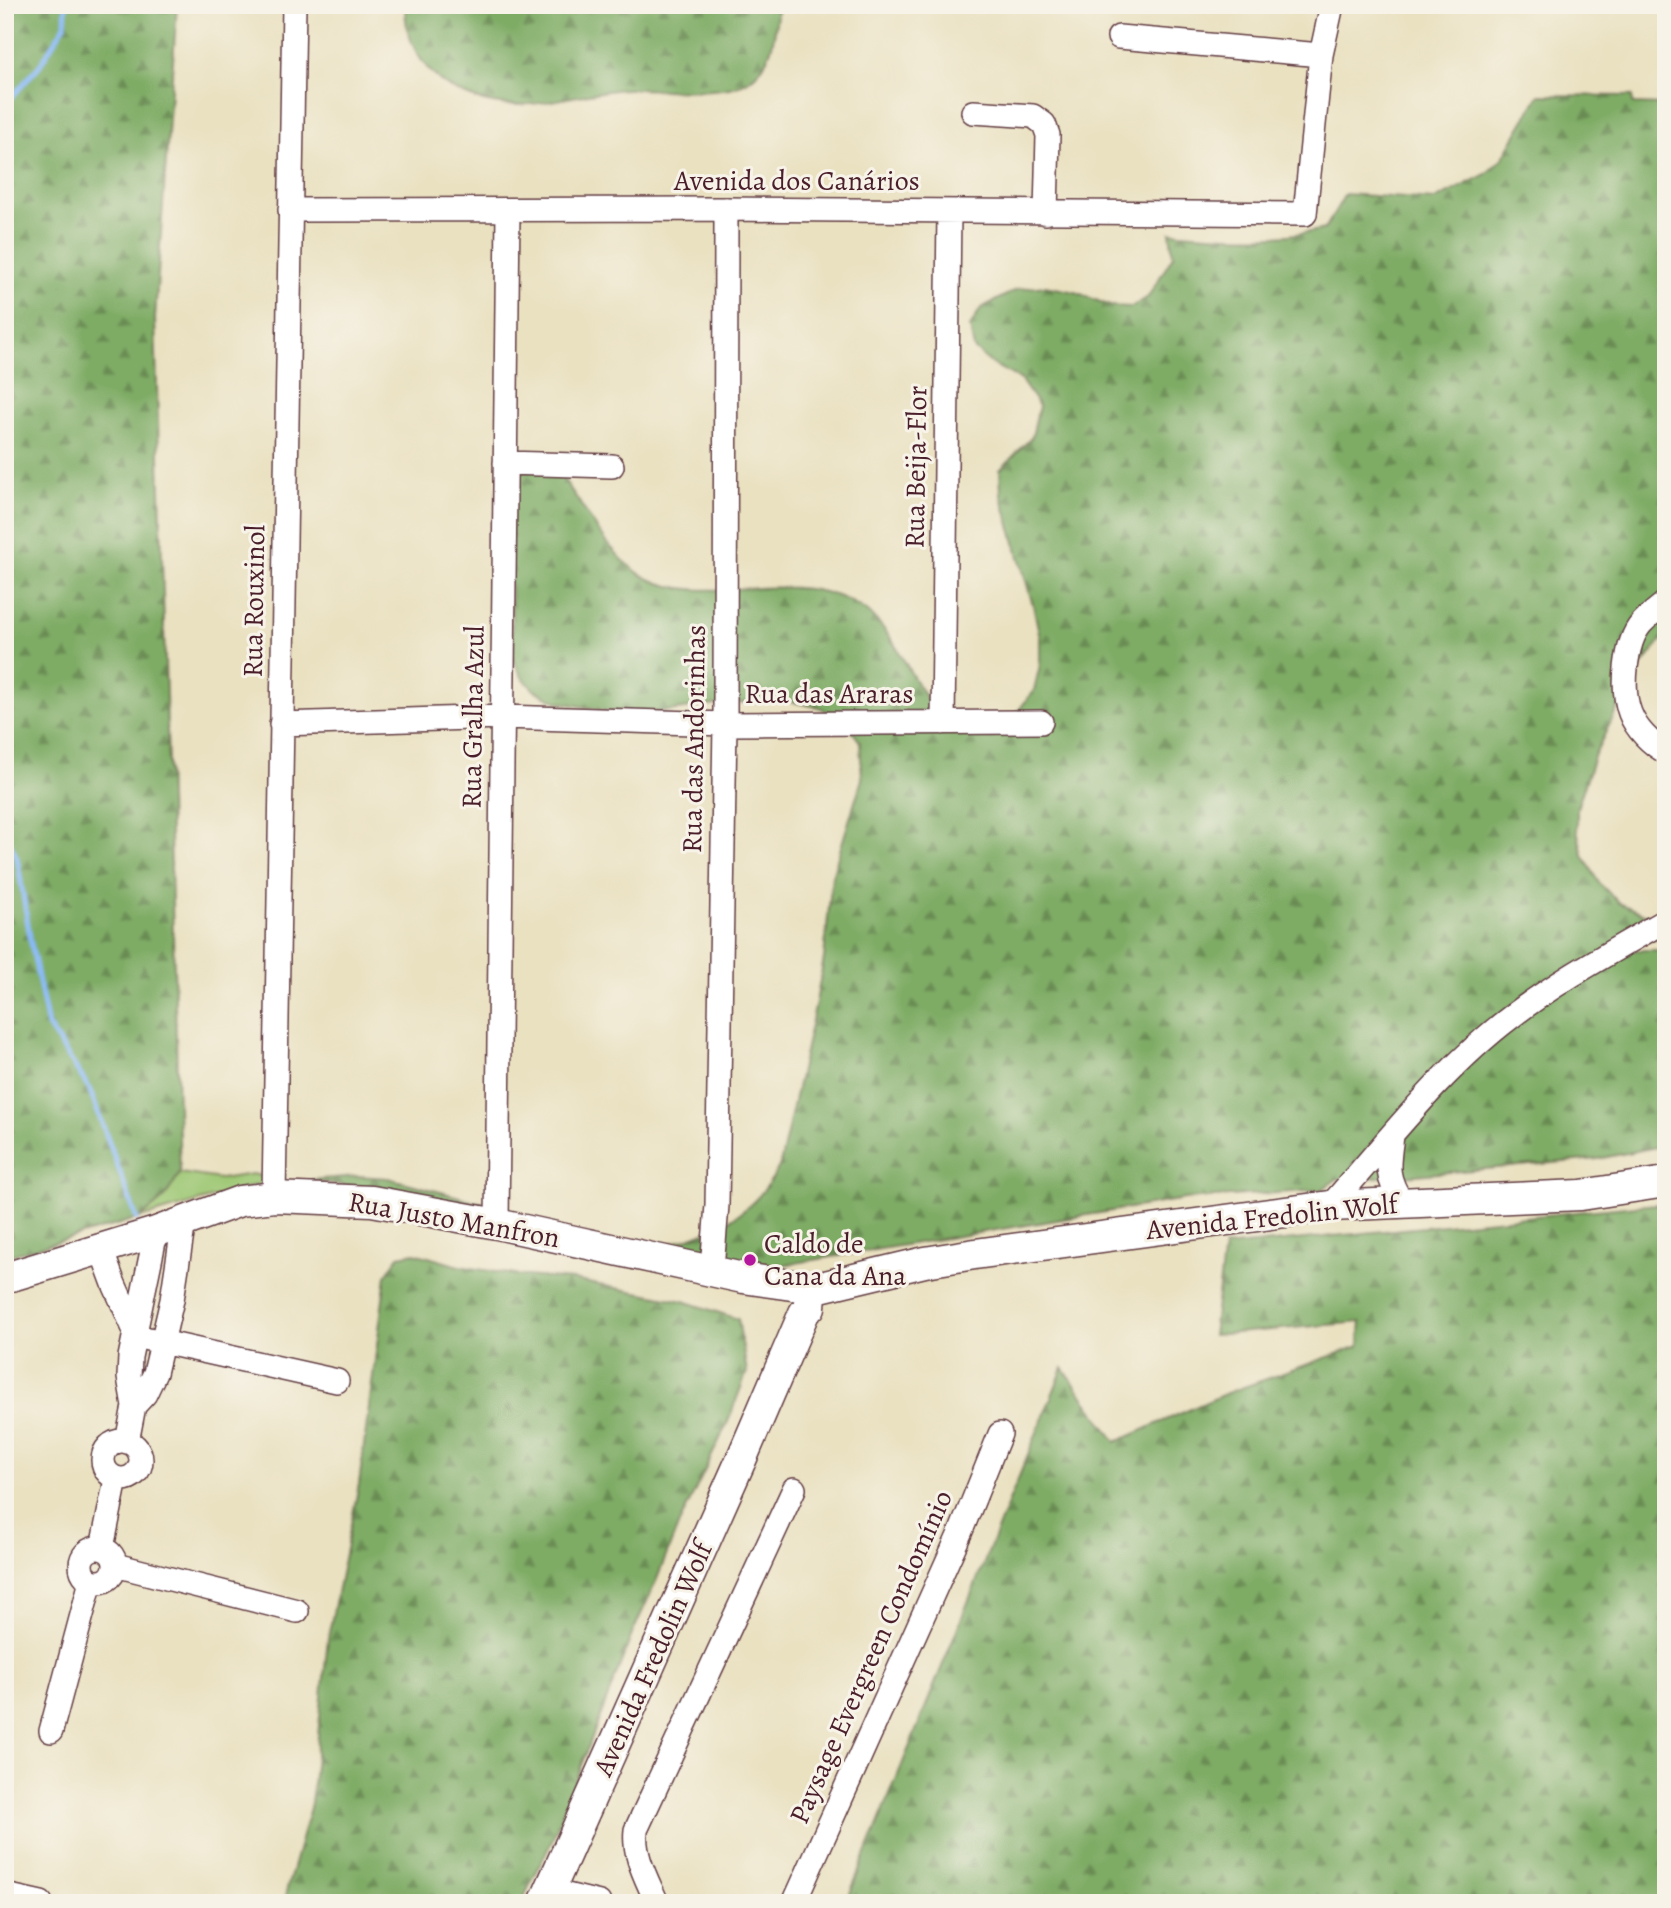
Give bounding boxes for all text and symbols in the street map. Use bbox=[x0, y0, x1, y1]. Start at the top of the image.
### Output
street label: Avenida dos Canários bbox=[673, 162, 920, 200]
street label: Rua Beija-Flor bbox=[896, 385, 936, 549]
street label: Rua Rouxinol bbox=[234, 524, 274, 678]
street label: Rua Gralha Azul bbox=[452, 625, 494, 809]
street label: Rua das Andorinhas bbox=[673, 625, 715, 853]
street label: Rua das Araras bbox=[745, 675, 913, 713]
street label: Rua Justo Manfron bbox=[345, 1183, 563, 1257]
street label: Avenida Fredolin Wolf bbox=[1143, 1185, 1403, 1249]
place label: Caldo de Cana da Ana bbox=[764, 1225, 906, 1295]
marker: Caldo de Cana da Ana bbox=[742, 1252, 758, 1268]
street label: Paysage Evergreen Condomínio bbox=[780, 1484, 962, 1830]
street label: Avenida Fredolin Wolf bbox=[584, 1532, 723, 1783]

